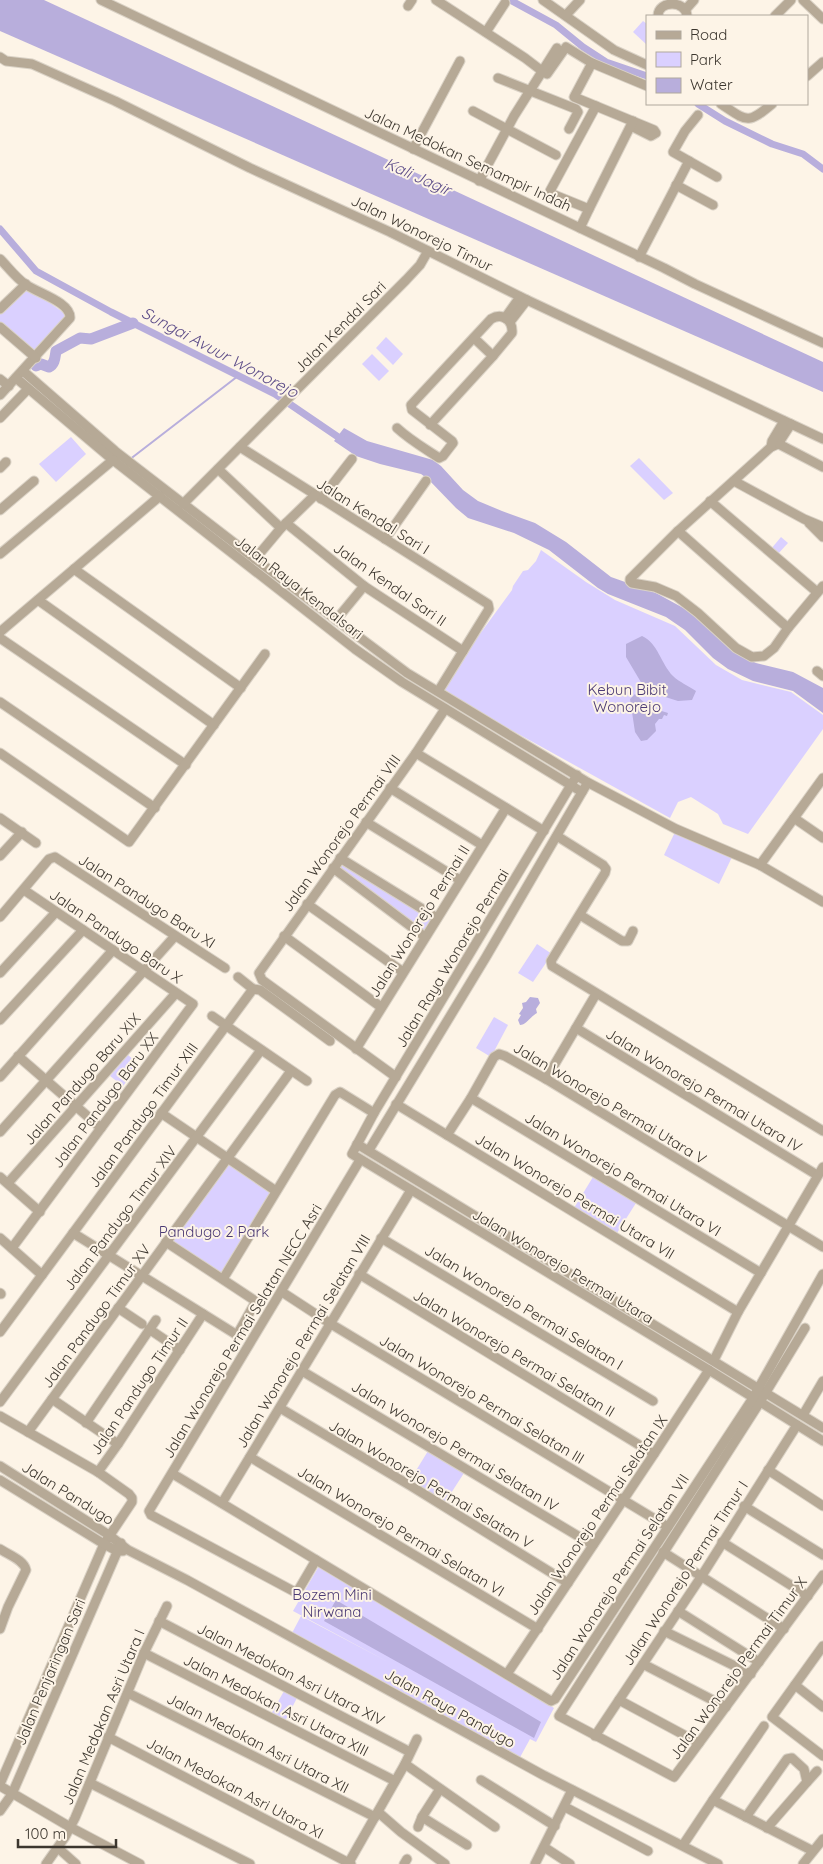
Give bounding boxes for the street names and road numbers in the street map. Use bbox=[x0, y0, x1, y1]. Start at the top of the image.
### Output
street label: Jalan Medokan Semampir Indah bbox=[361, 103, 575, 215]
street label: Jalan Wonorejo Timur bbox=[348, 190, 496, 276]
street label: Jalan Kendal Sari bbox=[290, 277, 390, 377]
street label: Jalan Kendal Sari I bbox=[313, 473, 433, 559]
street label: Jalan Raya Kendalsari bbox=[231, 531, 367, 643]
street label: Jalan Kendal Sari II bbox=[330, 538, 450, 630]
street label: Jalan Wonorejo Permai VIII bbox=[278, 751, 404, 915]
street label: Jalan Wonorejo Permai II bbox=[364, 841, 474, 1001]
street label: Jalan Pandugo Baru XI bbox=[75, 850, 219, 952]
street label: Jalan Raya Wonorejo Permai bbox=[391, 865, 513, 1051]
street label: Jalan Pandugo Baru X bbox=[46, 885, 186, 987]
street label: Jalan Pandugo Baru XIX bbox=[19, 1009, 145, 1149]
street label: Jalan Wonorejo Permai Utara IV bbox=[602, 1024, 806, 1156]
street label: Jalan Pandugo Baru XX bbox=[48, 1028, 162, 1172]
street label: Jalan Wonorejo Permai Utara V bbox=[510, 1038, 710, 1168]
street label: Jalan Pandugo Timur XIII bbox=[84, 1039, 202, 1191]
street label: Jalan Wonorejo Permai Utara VI bbox=[521, 1108, 725, 1240]
street label: Jalan Wonorejo Permai Utara VII bbox=[472, 1129, 678, 1263]
street label: Jalan Pandugo Timur XIV bbox=[59, 1142, 181, 1294]
street label: Jalan Wonorejo Permai Selatan NECC Asri bbox=[158, 1200, 326, 1462]
street label: Jalan Wonorejo Permai Utara bbox=[469, 1204, 657, 1328]
street label: Jalan Wonorejo Permai Selatan VIII bbox=[232, 1231, 374, 1451]
street label: Jalan Pandugo Timur XV bbox=[37, 1240, 155, 1392]
street label: Jalan Wonorejo Permai Selatan I bbox=[421, 1240, 627, 1374]
street label: Jalan Wonorejo Permai Selatan II bbox=[410, 1285, 618, 1421]
street label: Jalan Pandugo Timur II bbox=[86, 1314, 192, 1458]
street label: Jalan Wonorejo Permai Selatan III bbox=[376, 1330, 588, 1468]
street label: Jalan Wonorejo Permai Selatan IV bbox=[348, 1376, 562, 1516]
street label: Jalan Wonorejo Permai Selatan IX bbox=[523, 1411, 671, 1619]
street label: Jalan Wonorejo Permai Selatan V bbox=[326, 1415, 536, 1553]
street label: Jalan Pandugo bbox=[18, 1457, 118, 1529]
street label: Jalan Wonorejo Permai Selatan VI bbox=[294, 1461, 508, 1601]
street label: Jalan Wonorejo Permai Selatan VII bbox=[545, 1470, 693, 1684]
street label: Jalan Wonorejo Permai Timur I bbox=[618, 1477, 752, 1669]
street label: Jalan Wonorejo Permai Timur X bbox=[665, 1573, 811, 1763]
street label: Jalan Penjaringan Sari bbox=[11, 1596, 89, 1748]
street label: Jalan Medokan Asri Utara XIV bbox=[194, 1618, 388, 1730]
street label: Jalan Medokan Asri Utara I bbox=[57, 1626, 149, 1808]
street label: Jalan Medokan Asri Utara XIII bbox=[180, 1650, 372, 1760]
street label: Jalan Raya Pandugo bbox=[381, 1664, 519, 1752]
street label: Jalan Medokan Asri Utara XII bbox=[143, 1733, 327, 1843]
street label: Jalan Medokan Asri Utara XI bbox=[143, 1734, 327, 1842]

